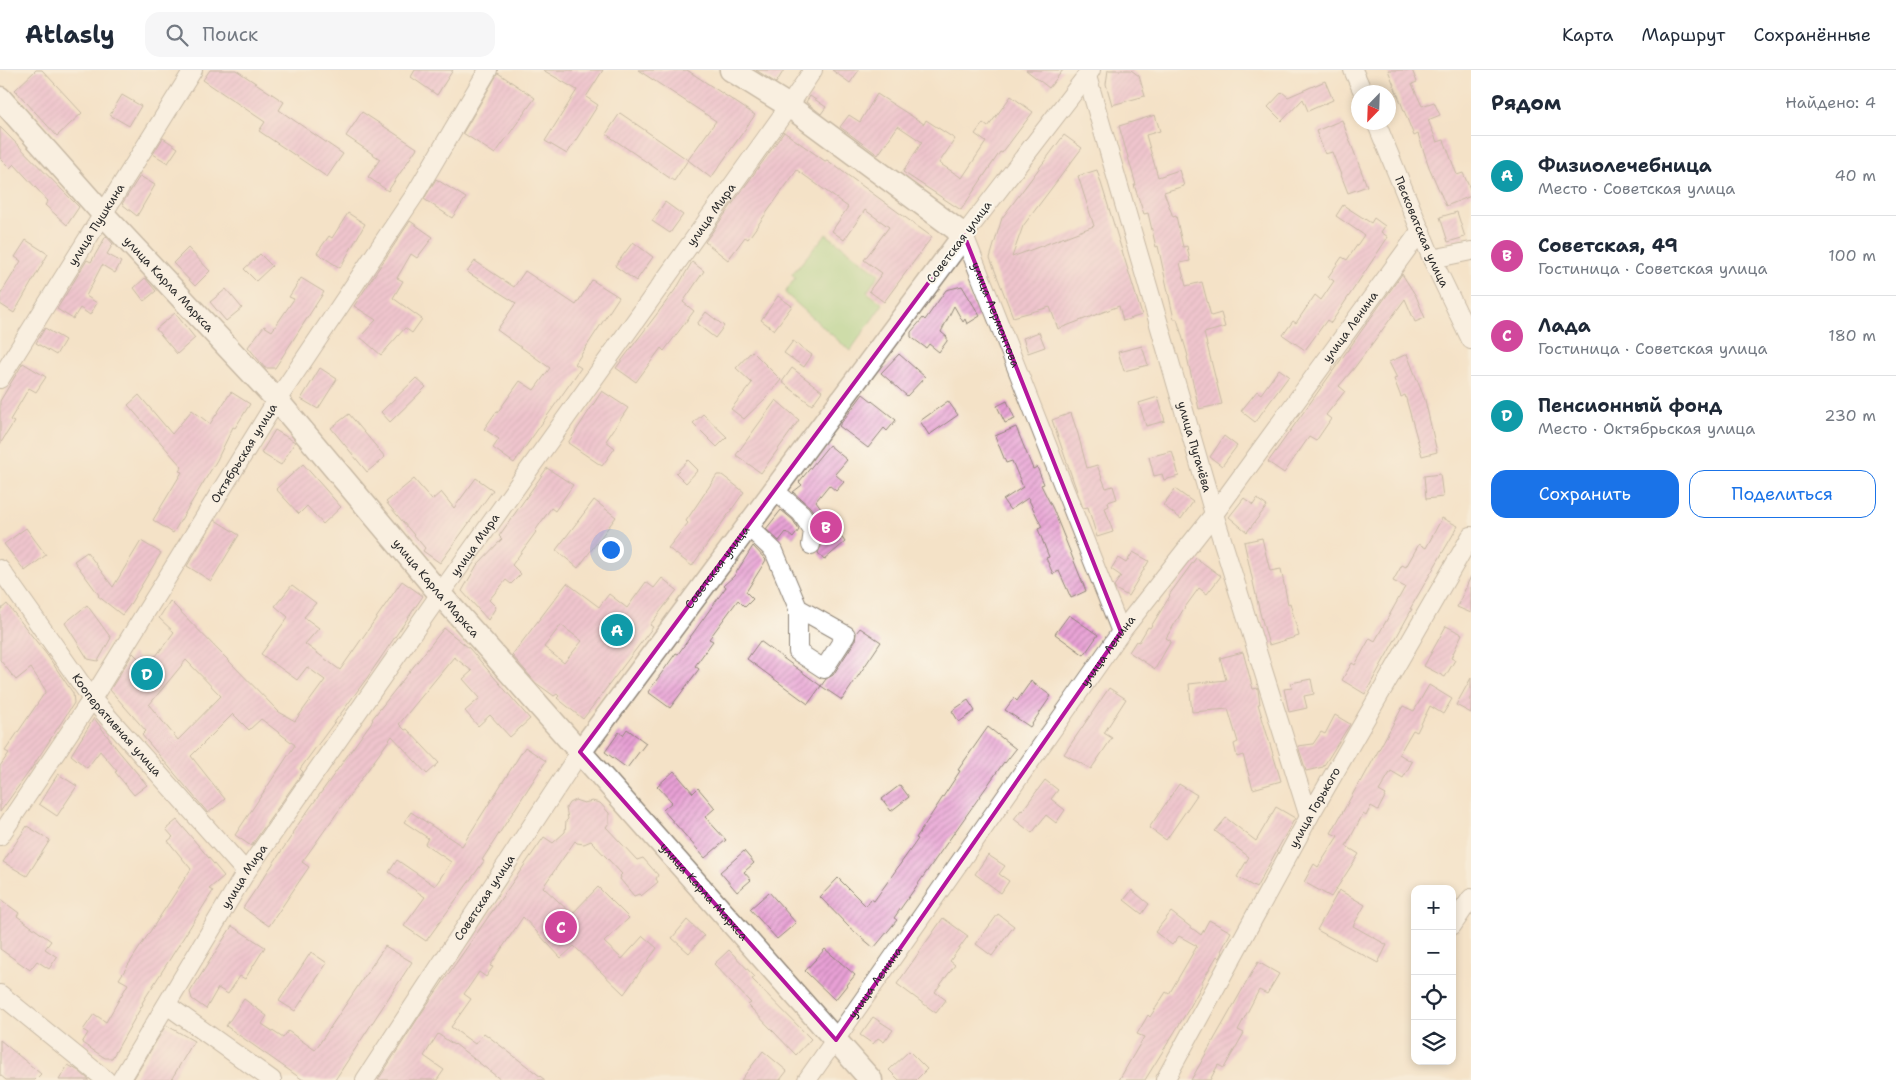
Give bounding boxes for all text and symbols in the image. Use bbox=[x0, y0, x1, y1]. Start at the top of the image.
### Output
search box bbox=[145, 12, 495, 57]
text: Atlasly bbox=[25, 19, 115, 51]
icon: search bbox=[163, 21, 191, 49]
text: Поиск bbox=[203, 22, 258, 47]
text: Карта bbox=[1562, 23, 1613, 47]
text: Маршрут bbox=[1641, 23, 1725, 47]
text: Сохранённые bbox=[1753, 23, 1871, 47]
north arrow bbox=[1351, 85, 1396, 130]
text: Рядом bbox=[1491, 89, 1561, 117]
text: Найдено: 4 bbox=[1785, 92, 1876, 113]
text: Физиолечебница bbox=[1538, 153, 1712, 178]
text: A bbox=[1501, 165, 1513, 186]
text: 40 m bbox=[1834, 165, 1876, 186]
street label: Песковатская улица bbox=[1391, 174, 1453, 291]
text: Место · Советская улица bbox=[1538, 178, 1735, 199]
street label: улица Пушкина bbox=[65, 180, 128, 269]
street label: улица Мира bbox=[683, 180, 740, 249]
street label: Советская улица bbox=[923, 197, 996, 286]
street label: улица Карла Маркса bbox=[120, 233, 218, 336]
text: Советская, 49 bbox=[1538, 233, 1678, 258]
text: B bbox=[1502, 245, 1512, 266]
text: 100 m bbox=[1828, 245, 1876, 266]
text: Гостиница · Советская улица bbox=[1538, 258, 1767, 279]
street label: улица Лермонтова bbox=[967, 260, 1024, 370]
street label: улица Ленина bbox=[1319, 288, 1382, 366]
text: Лада bbox=[1538, 313, 1591, 338]
text: C bbox=[1502, 325, 1512, 346]
text: 180 m bbox=[1828, 325, 1876, 346]
text: Гостиница · Советская улица bbox=[1538, 338, 1767, 359]
text: Пенсионный фонд bbox=[1538, 393, 1722, 418]
street label: улица Пугачёва bbox=[1174, 399, 1215, 495]
street label: Октябрьская улица bbox=[207, 400, 281, 506]
text: D bbox=[1501, 405, 1513, 426]
text: 230 m bbox=[1824, 405, 1876, 426]
text: Место · Октябрьская улица bbox=[1538, 418, 1755, 439]
button: Сохранить bbox=[1491, 470, 1679, 518]
button: Поделиться bbox=[1689, 470, 1876, 518]
pin: B bbox=[810, 508, 842, 546]
street label: улица Мира bbox=[447, 510, 503, 580]
street label: Советская улица bbox=[681, 522, 754, 612]
street label: улица Карла Маркса bbox=[389, 535, 483, 641]
your location bbox=[598, 537, 624, 563]
pin: A bbox=[601, 611, 633, 649]
street label: улица Ленина bbox=[1077, 612, 1139, 690]
pin: D bbox=[131, 655, 163, 693]
street label: Кооперативная улица bbox=[68, 670, 166, 780]
street label: улица Горького bbox=[1286, 764, 1344, 851]
street label: улица Карла Маркса bbox=[656, 839, 752, 944]
street label: улица Мира bbox=[218, 840, 271, 912]
street label: Советская улица bbox=[451, 851, 519, 944]
map controls bbox=[1411, 885, 1456, 1065]
button: + bbox=[1411, 885, 1456, 930]
pin: C bbox=[545, 908, 577, 946]
button: − bbox=[1411, 930, 1456, 975]
street label: улица Ленина bbox=[845, 943, 906, 1022]
button: locate bbox=[1411, 975, 1456, 1020]
button: layers bbox=[1411, 1020, 1456, 1065]

